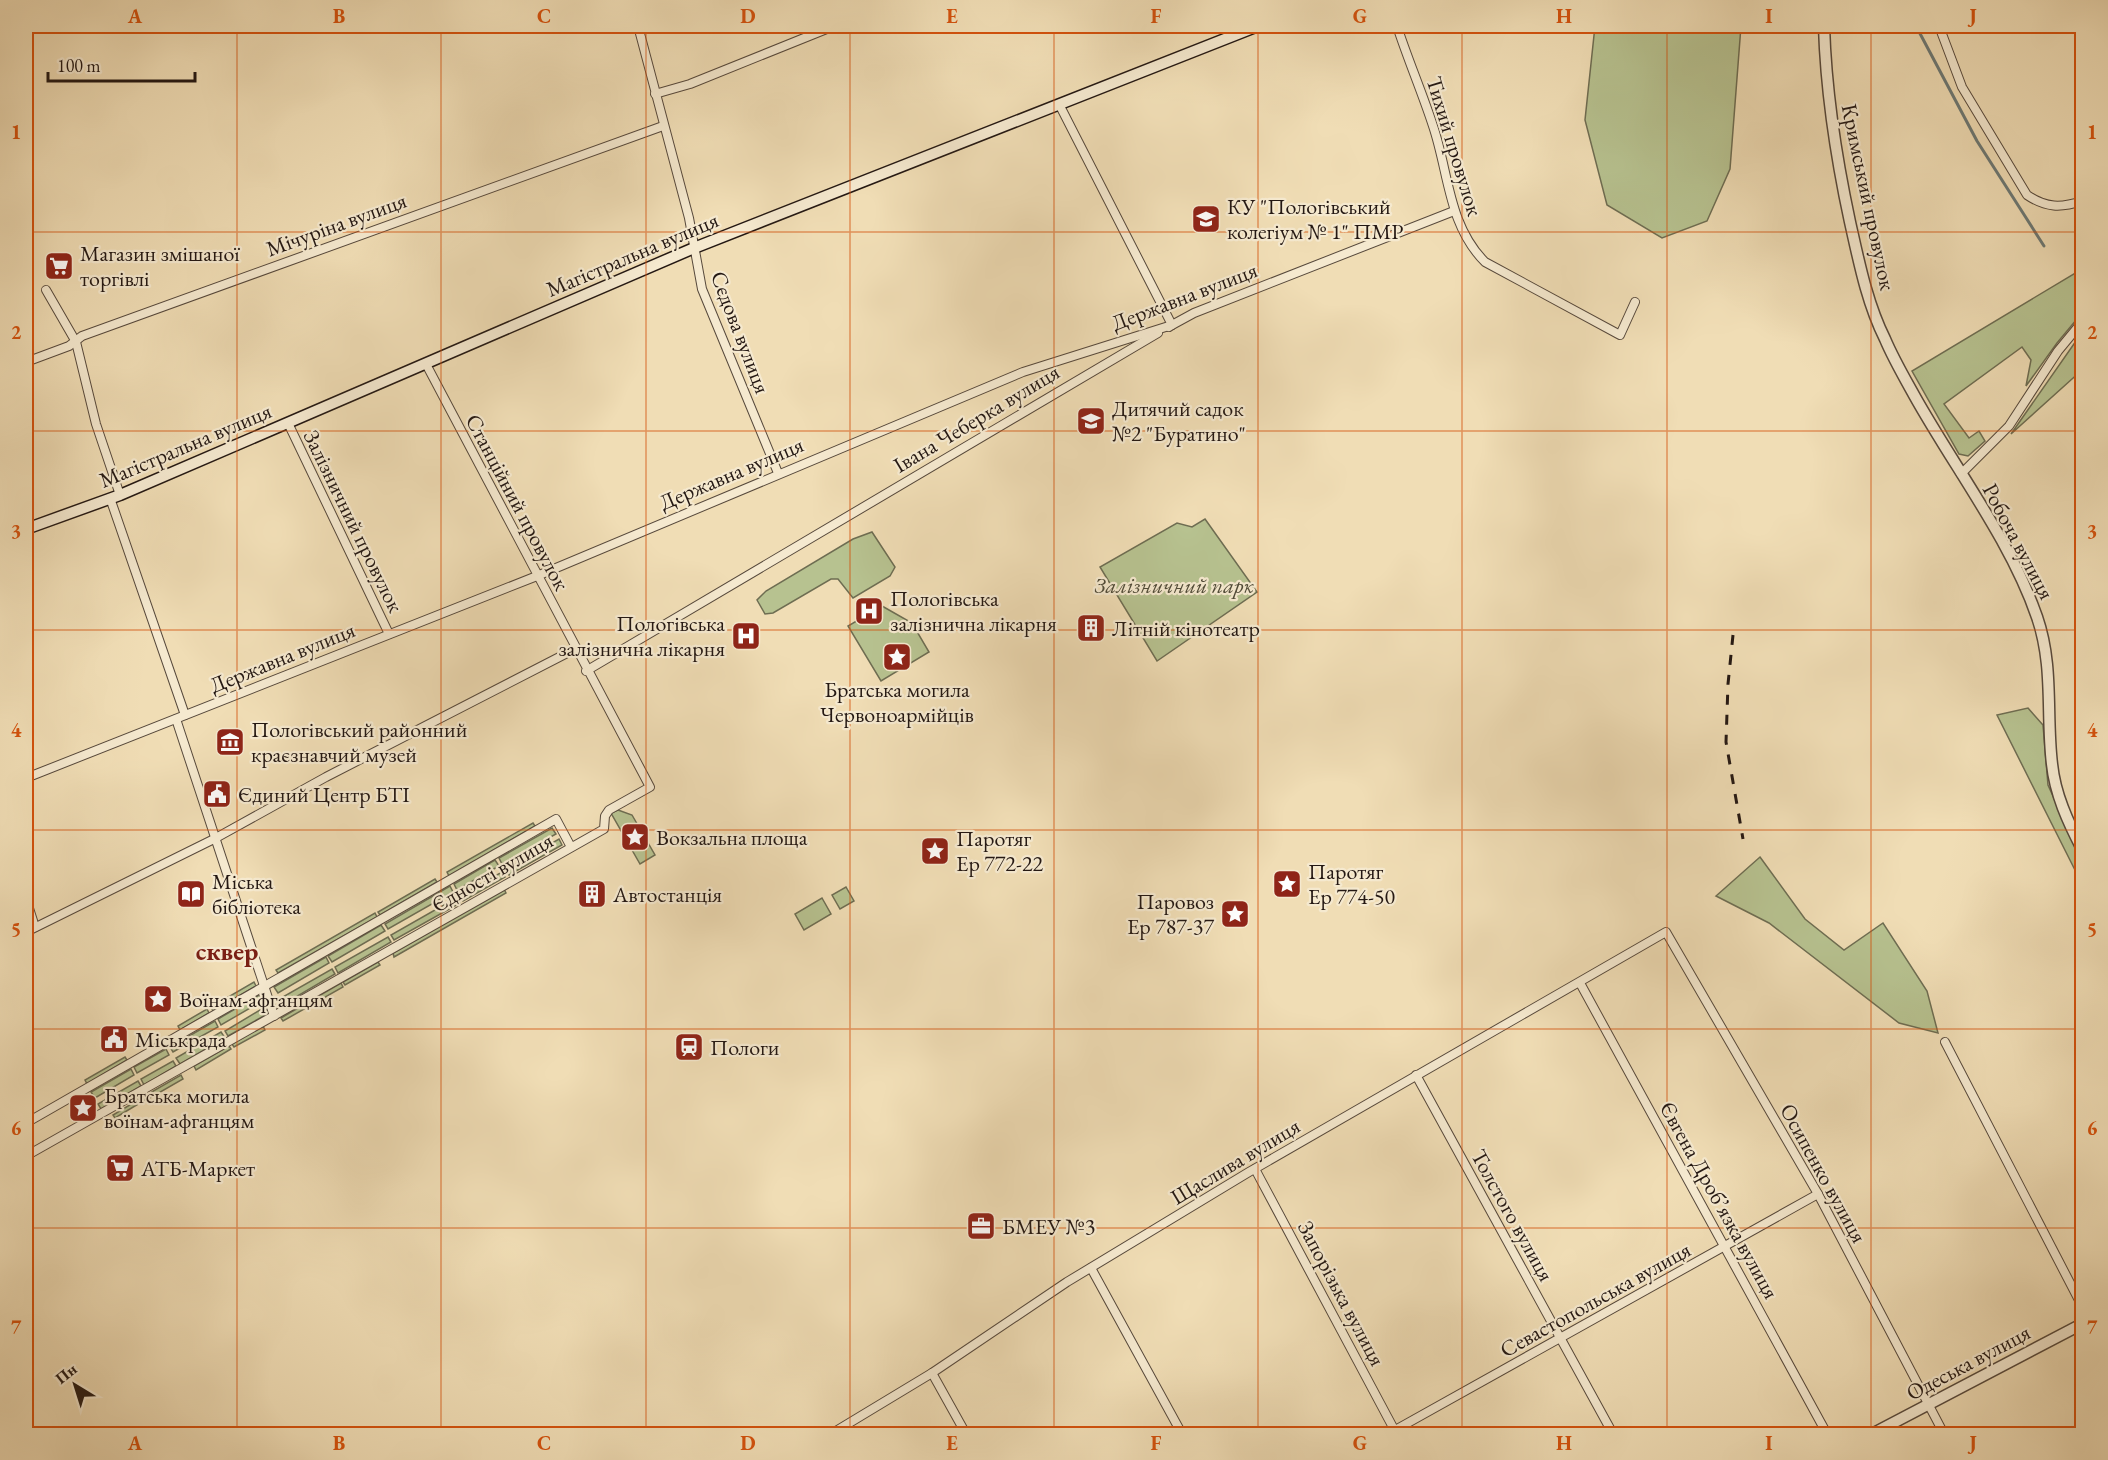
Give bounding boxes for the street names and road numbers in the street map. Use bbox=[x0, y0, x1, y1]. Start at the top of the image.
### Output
street label: Тихий провулок bbox=[1420, 73, 1490, 220]
street label: Кримський провулок bbox=[1835, 101, 1903, 294]
street label: Мічуріна вулиця bbox=[262, 186, 411, 263]
street label: Магістральна вулиця bbox=[542, 205, 723, 304]
street label: Державна вулиця bbox=[1107, 255, 1262, 338]
street label: Сєдова вулиця bbox=[704, 267, 777, 398]
street label: Івана Чеберка вулиця bbox=[888, 357, 1065, 480]
street label: Магістральна вулиця bbox=[95, 396, 276, 495]
street label: Станційний провулок bbox=[459, 409, 577, 596]
street label: Залізничний провулок bbox=[297, 425, 411, 618]
street label: Державна вулиця bbox=[655, 430, 808, 517]
street label: Робоча вулиця bbox=[1976, 478, 2061, 605]
street label: Державна вулиця bbox=[205, 615, 359, 700]
street label: Єдності вулиця bbox=[426, 826, 558, 919]
street label: Євгена Дроб’язка вулиця bbox=[1653, 1096, 1786, 1304]
street label: Осипенко вулиця bbox=[1773, 1098, 1874, 1248]
street label: Щаслива вулиця bbox=[1165, 1111, 1305, 1211]
street label: Толстого вулиця bbox=[1464, 1144, 1561, 1287]
street label: Запорізька вулиця bbox=[1291, 1216, 1392, 1371]
street label: Севастопольська вулиця bbox=[1495, 1235, 1696, 1364]
street label: Одеська вулиця bbox=[1901, 1318, 2035, 1407]

